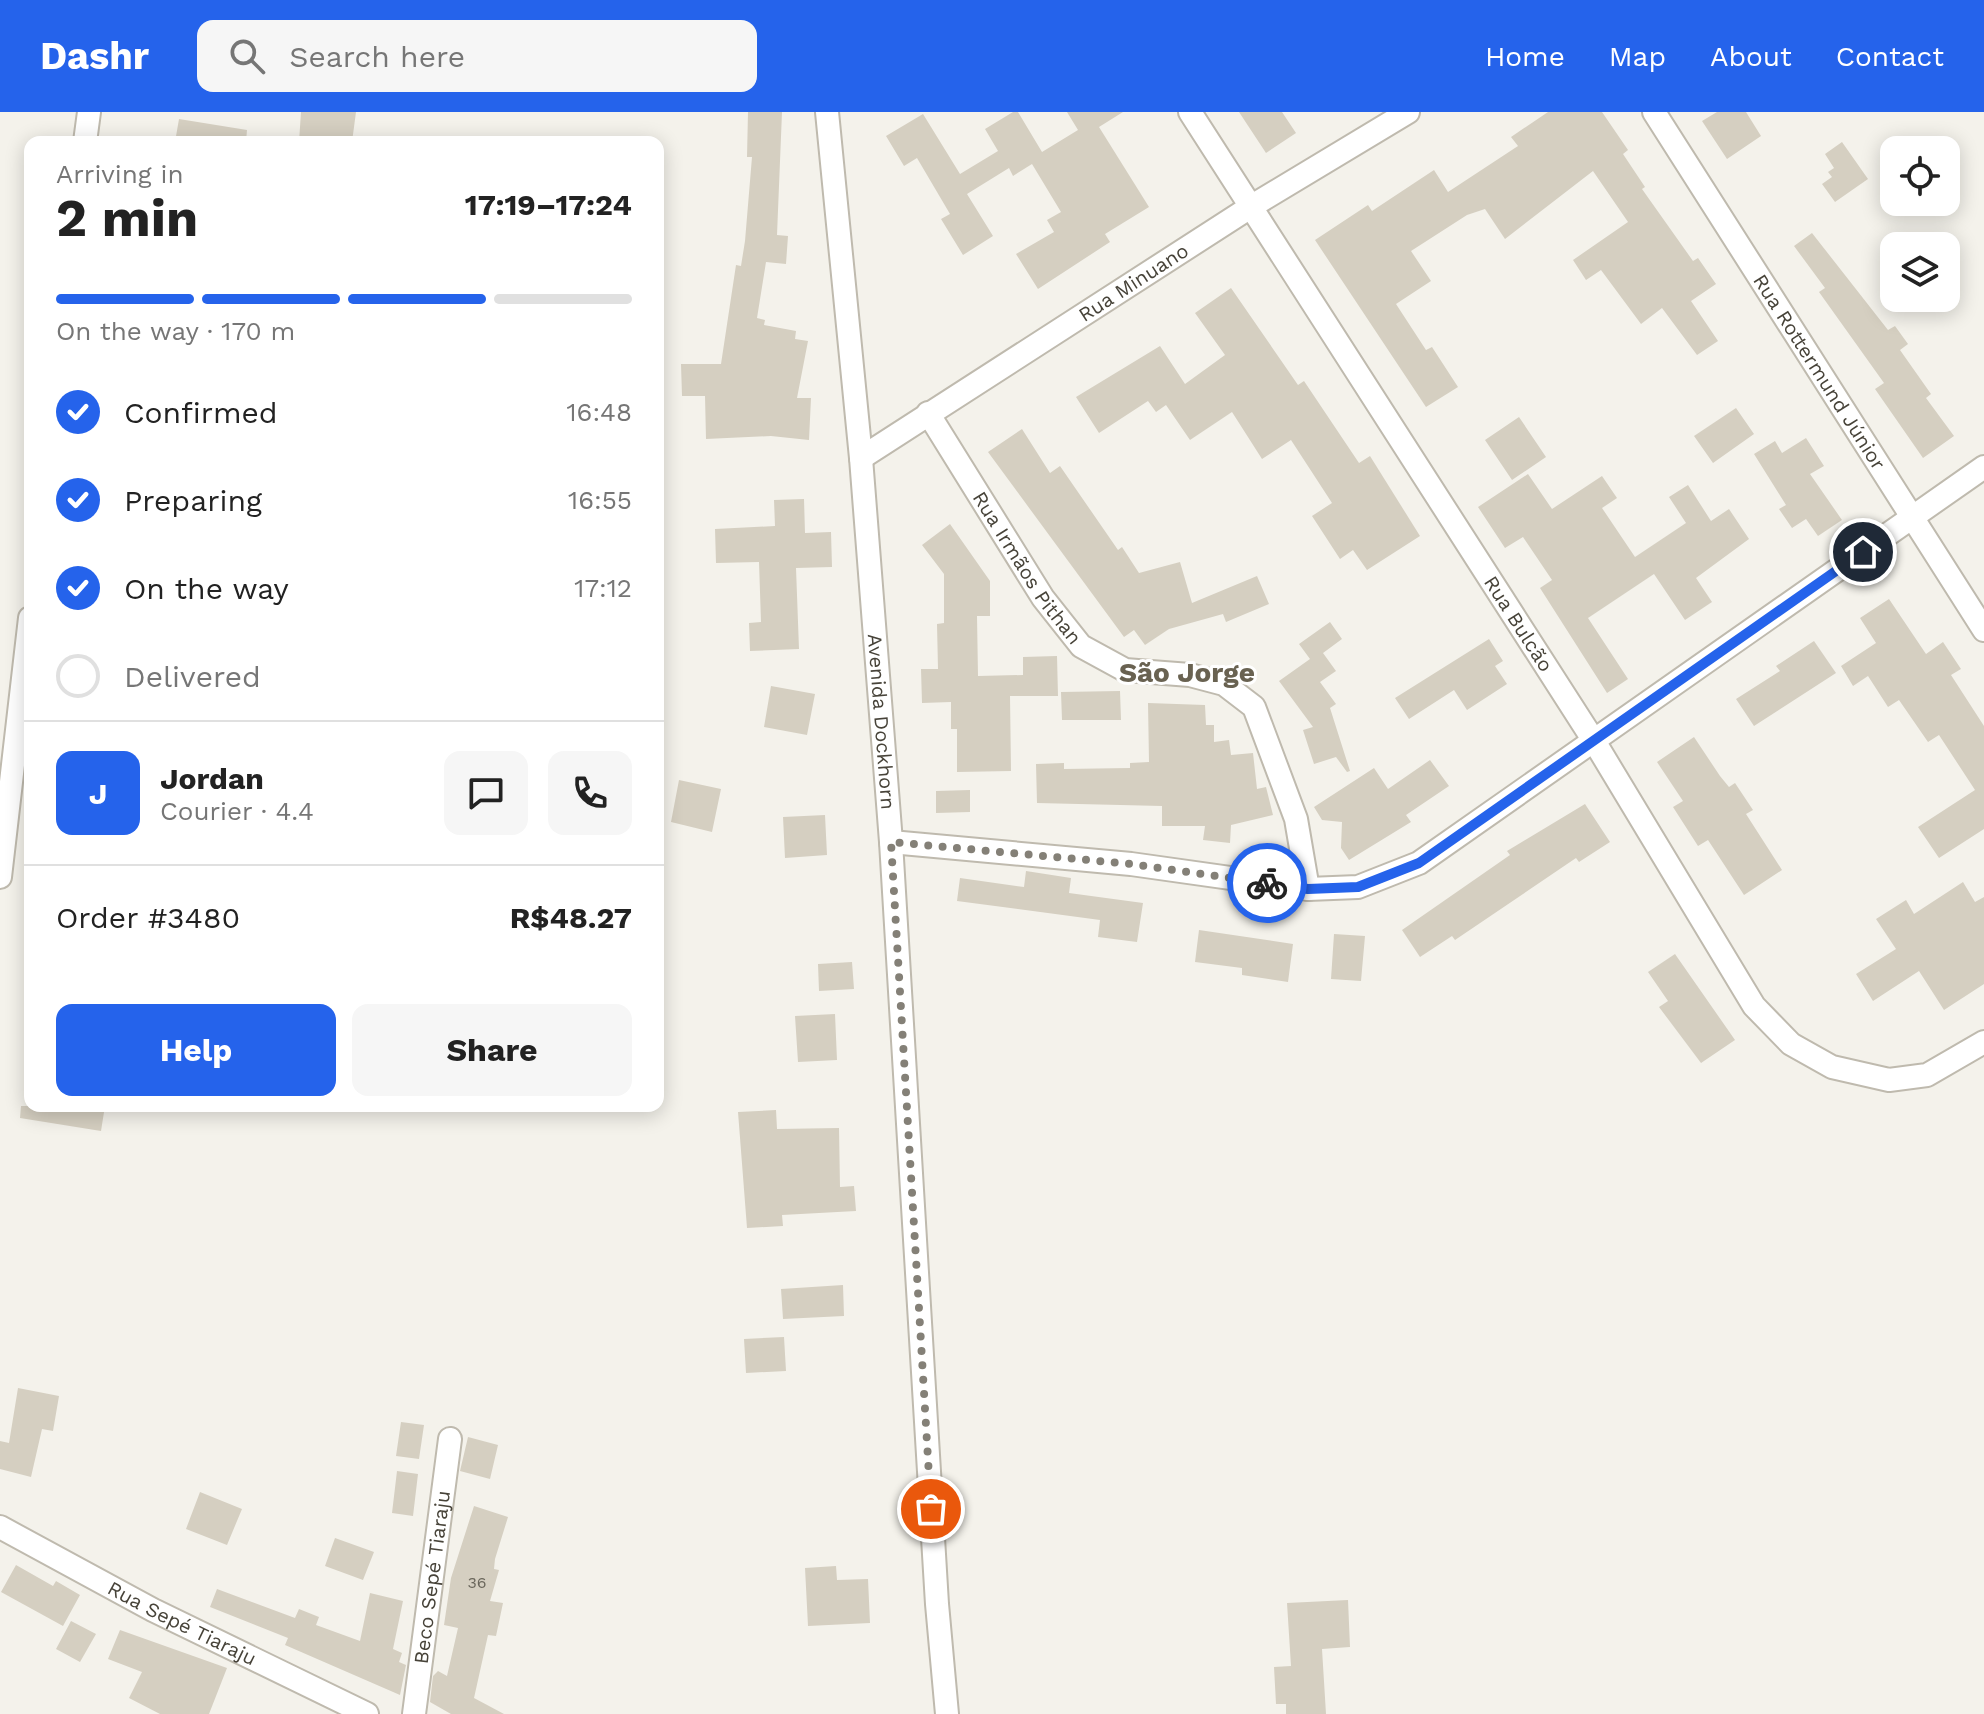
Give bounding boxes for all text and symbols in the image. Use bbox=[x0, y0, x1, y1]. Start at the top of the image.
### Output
search box bbox=[197, 20, 757, 92]
text: Dashr bbox=[40, 34, 149, 78]
icon: search bbox=[225, 34, 269, 78]
text: Search here bbox=[289, 39, 465, 74]
text: Home bbox=[1485, 40, 1565, 73]
text: Map bbox=[1609, 40, 1666, 73]
text: About bbox=[1710, 40, 1792, 73]
text: Contact bbox=[1836, 40, 1944, 73]
map controls bbox=[1880, 136, 1960, 312]
button: locate bbox=[1880, 136, 1960, 216]
text: Arriving in bbox=[56, 159, 184, 189]
text: 17:19–17:24 bbox=[465, 187, 632, 222]
text: 2 min bbox=[56, 188, 198, 249]
button: layers bbox=[1880, 232, 1960, 312]
street label: Rua Minuano bbox=[1074, 238, 1193, 327]
street label: Rua Rottermund Júnior bbox=[1748, 270, 1891, 474]
text: On the way · 170 m bbox=[56, 316, 295, 346]
icon: check bbox=[56, 390, 100, 434]
text: Confirmed bbox=[124, 395, 278, 430]
text: 16:48 bbox=[566, 397, 632, 427]
icon: check bbox=[56, 478, 100, 522]
text: Preparing bbox=[124, 483, 262, 518]
text: 16:55 bbox=[568, 485, 632, 515]
street label: Rua Irmãos Pithan bbox=[968, 487, 1087, 649]
pin bbox=[1829, 518, 1897, 586]
icon: home bbox=[1841, 530, 1885, 574]
icon: check bbox=[56, 566, 100, 610]
text: On the way bbox=[124, 571, 289, 606]
street label: Rua Bulcão bbox=[1479, 571, 1558, 676]
text: 17:12 bbox=[574, 573, 632, 603]
street label: Avenida Dockhorn bbox=[863, 633, 900, 810]
district label: São Jorge bbox=[1119, 656, 1255, 689]
text: Delivered bbox=[124, 659, 261, 694]
button: chat bbox=[444, 751, 528, 835]
button: phone bbox=[548, 751, 632, 835]
text: Jordan bbox=[160, 761, 264, 796]
text: J bbox=[89, 776, 107, 811]
text: Courier · 4.4 bbox=[160, 796, 314, 826]
courier bbox=[1227, 843, 1307, 923]
icon: bike bbox=[1245, 861, 1289, 905]
text: Order #3480 bbox=[56, 900, 240, 935]
text: R$48.27 bbox=[510, 900, 632, 935]
button: Help bbox=[56, 1004, 336, 1096]
button: Share bbox=[352, 1004, 632, 1096]
pin bbox=[897, 1475, 965, 1543]
icon: bag bbox=[909, 1487, 953, 1531]
street label: Beco Sepé Tiaraju bbox=[409, 1489, 455, 1665]
house number: 36 bbox=[467, 1573, 487, 1592]
street label: Rua Sepé Tiaraju bbox=[104, 1576, 260, 1670]

